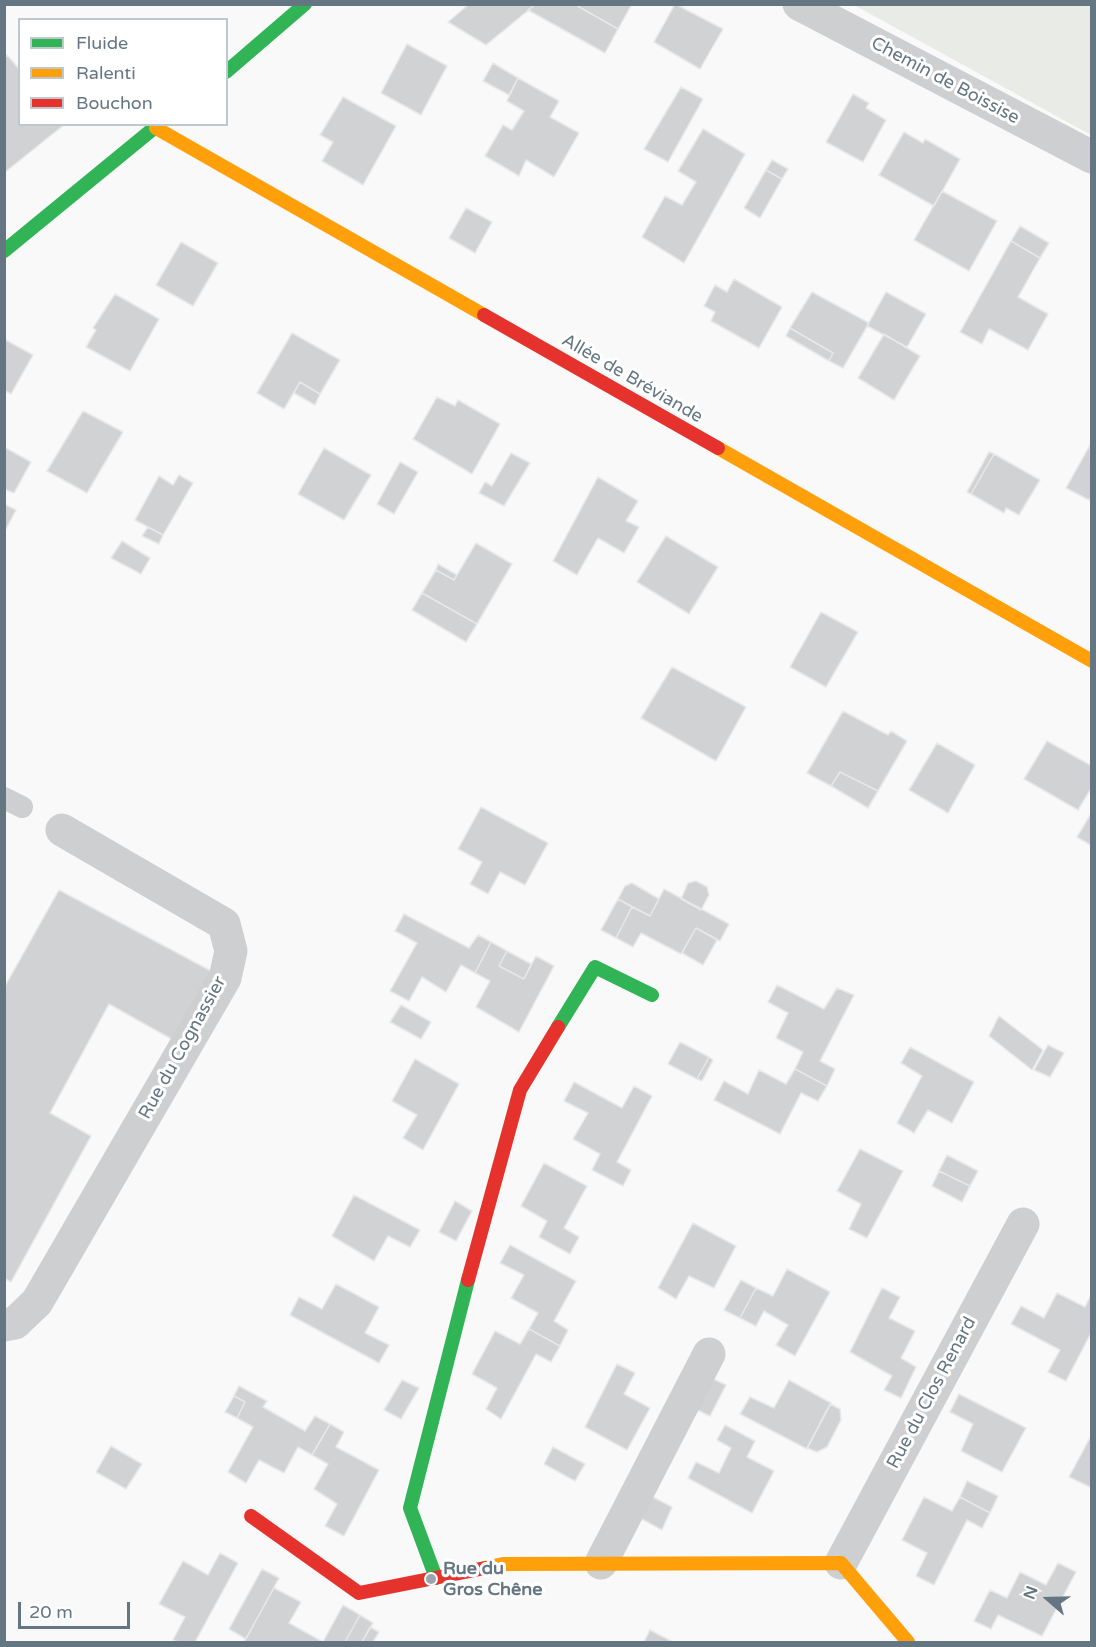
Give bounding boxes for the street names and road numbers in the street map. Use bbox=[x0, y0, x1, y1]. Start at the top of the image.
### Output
street label: Chemin de Boissise bbox=[867, 33, 1023, 129]
street label: Allée de Bréviande bbox=[558, 330, 706, 428]
street label: Rue du Cognassier bbox=[135, 973, 231, 1123]
street label: Rue du Clos Renard bbox=[883, 1313, 981, 1473]

